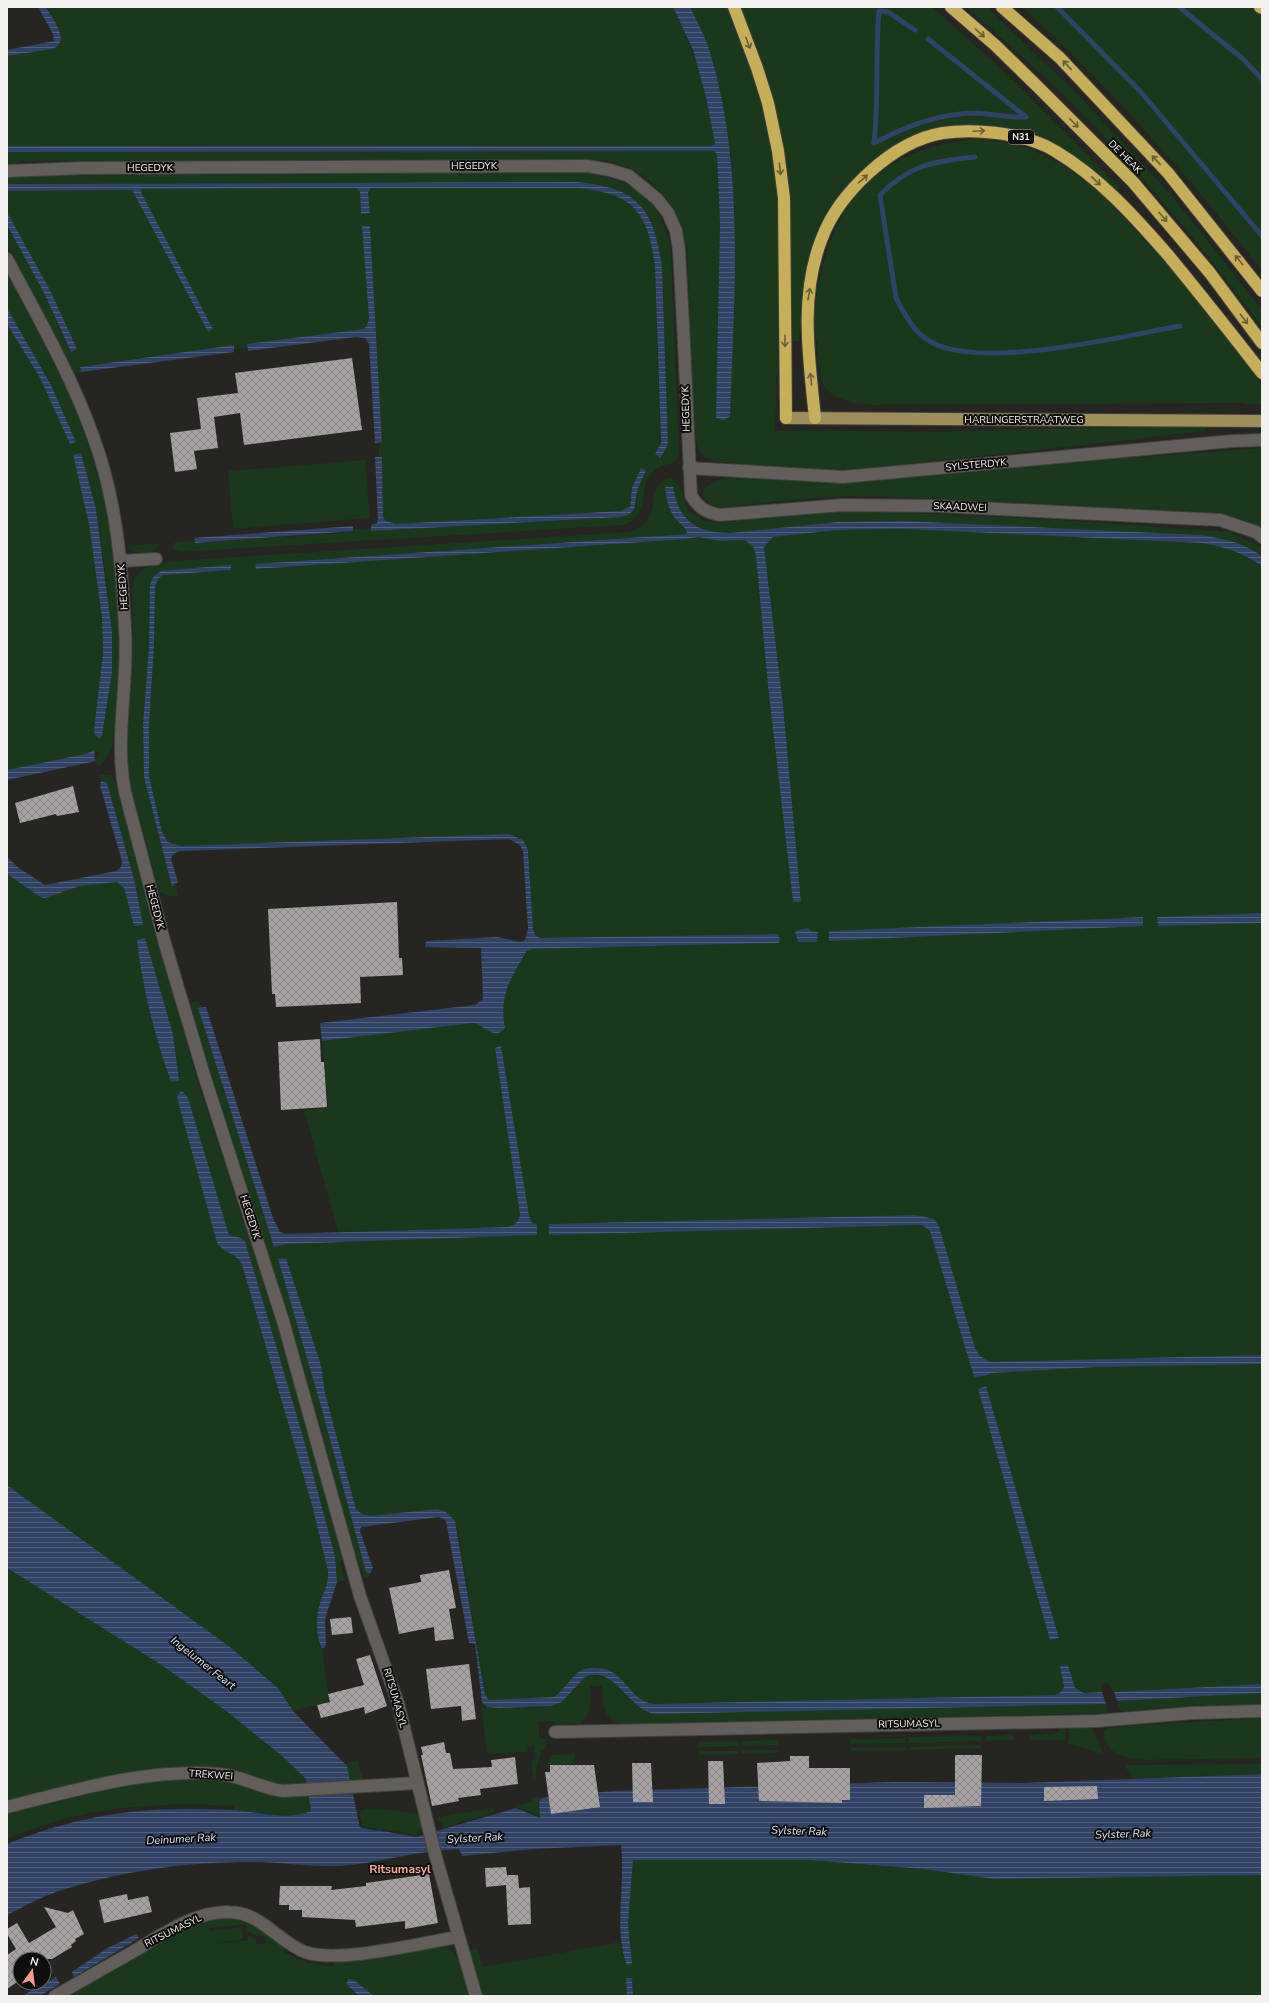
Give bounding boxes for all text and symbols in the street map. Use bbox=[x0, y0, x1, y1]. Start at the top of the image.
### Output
one-way arrow bbox=[975, 28, 985, 37]
one-way arrow bbox=[745, 37, 753, 49]
one-way arrow bbox=[1062, 60, 1072, 70]
one-way arrow bbox=[1069, 118, 1079, 128]
one-way arrow bbox=[972, 128, 985, 135]
road number: N31 bbox=[1008, 130, 1034, 144]
street label: DE HEAK bbox=[1105, 137, 1146, 178]
one-way arrow bbox=[1152, 155, 1161, 165]
street label: HEGEDYK bbox=[451, 159, 498, 173]
street label: HEGEDYK bbox=[127, 161, 174, 175]
one-way arrow bbox=[776, 162, 784, 175]
one-way arrow bbox=[858, 174, 868, 183]
one-way arrow bbox=[1091, 176, 1101, 185]
one-way arrow bbox=[1158, 212, 1167, 223]
one-way arrow bbox=[1234, 255, 1243, 265]
one-way arrow bbox=[805, 288, 813, 301]
one-way arrow bbox=[1240, 313, 1248, 324]
one-way arrow bbox=[781, 334, 789, 347]
one-way arrow bbox=[807, 373, 815, 386]
street label: HEGEDYK bbox=[678, 385, 694, 432]
street label: HARLINGERSTRAATWEG bbox=[964, 413, 1084, 427]
street label: SYLSTERDYK bbox=[945, 455, 1008, 475]
street label: SKAADWEI bbox=[933, 499, 987, 515]
street label: HEGEDYK bbox=[114, 563, 132, 610]
street label: HEGEDYK bbox=[142, 883, 168, 932]
street label: HEGEDYK bbox=[236, 1193, 264, 1242]
water label: Ingelumer Feart bbox=[167, 1633, 239, 1694]
street label: RITSUMASYL bbox=[380, 1666, 410, 1730]
street label: RITSUMASYL bbox=[878, 1716, 941, 1732]
street label: TREKWEI bbox=[189, 1766, 233, 1784]
water label: Sylster Rak bbox=[771, 1823, 828, 1839]
water label: Sylster Rak bbox=[1095, 1826, 1152, 1842]
water label: Sylster Rak bbox=[447, 1829, 504, 1847]
water label: Deinumer Rak bbox=[146, 1830, 217, 1848]
district label: Ritsumasyl bbox=[369, 1861, 431, 1877]
street label: RITSUMASYL bbox=[142, 1911, 204, 1951]
north arrow bbox=[12, 1951, 52, 1991]
text: N bbox=[28, 1954, 40, 1970]

